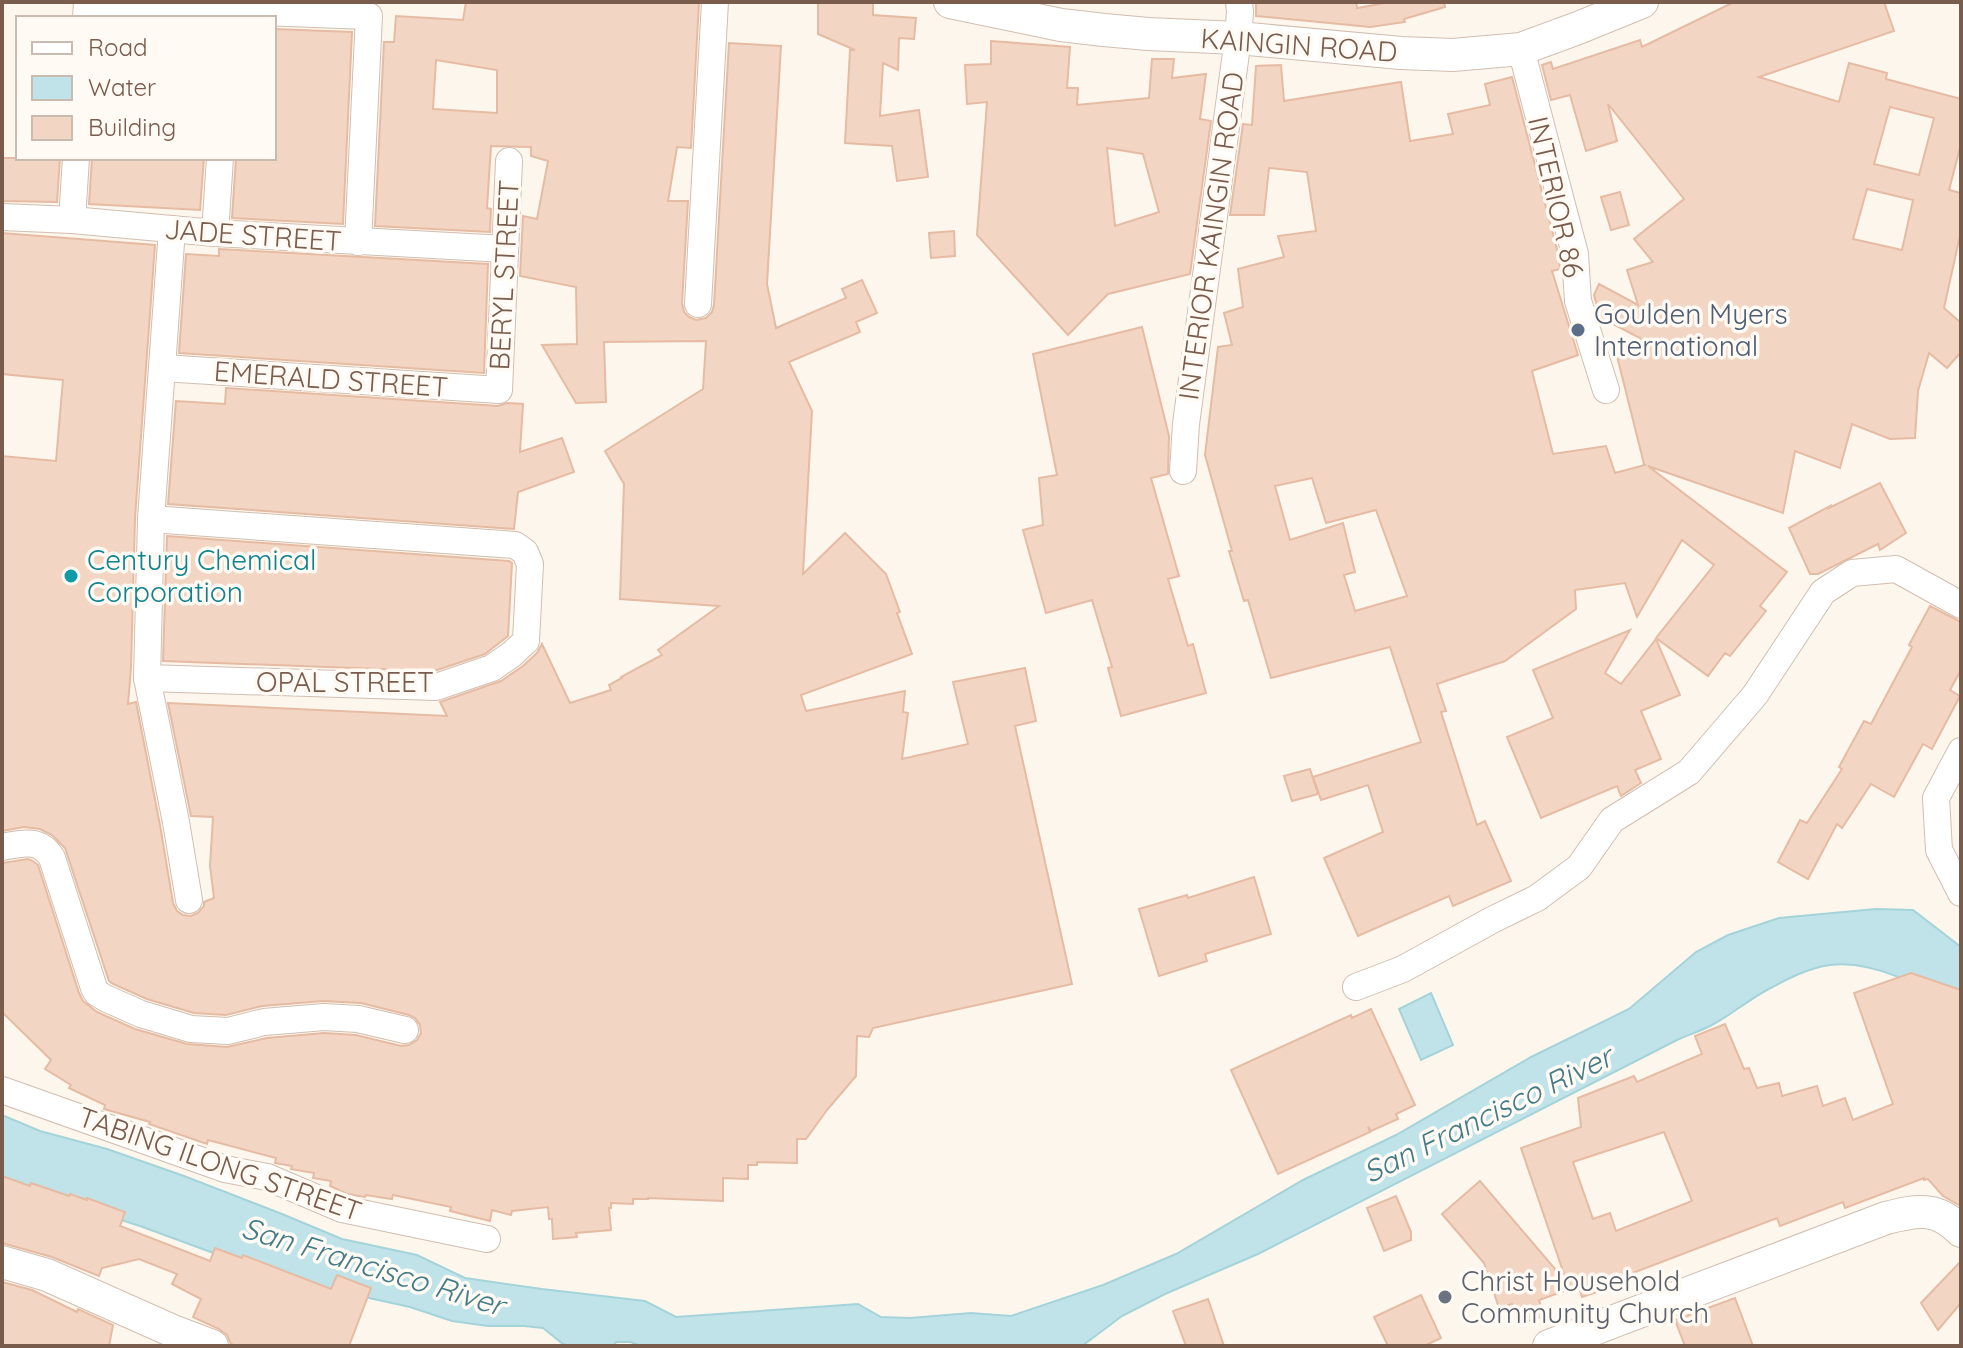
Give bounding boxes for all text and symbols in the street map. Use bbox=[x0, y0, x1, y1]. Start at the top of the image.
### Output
legend bbox=[16, 16, 276, 160]
street label: KAINGIN ROAD bbox=[1200, 20, 1398, 69]
text: Road bbox=[88, 32, 148, 62]
street label: INTERIOR KAINGIN ROAD bbox=[1170, 70, 1251, 402]
text: Water bbox=[88, 72, 156, 102]
text: Building bbox=[88, 112, 176, 142]
street label: INTERIOR 86 bbox=[1521, 113, 1592, 281]
street label: BERYL STREET bbox=[481, 179, 526, 371]
street label: JADE STREET bbox=[163, 211, 343, 258]
place label: Goulden Myers International bbox=[1594, 296, 1788, 363]
marker: Goulden Myers International bbox=[1569, 321, 1587, 339]
street label: EMERALD STREET bbox=[213, 353, 449, 404]
place label: Century Chemical Corporation bbox=[87, 542, 317, 609]
marker: Century Chemical Corporation bbox=[62, 567, 80, 585]
street label: OPAL STREET bbox=[256, 664, 434, 699]
water label: San Francisco River bbox=[1357, 1036, 1621, 1191]
street label: TABING ILONG STREET bbox=[74, 1099, 366, 1228]
water label: San Francisco River bbox=[237, 1208, 512, 1325]
place label: Christ Household Community Church bbox=[1461, 1263, 1709, 1330]
marker: Christ Household Community Church bbox=[1436, 1288, 1454, 1306]

